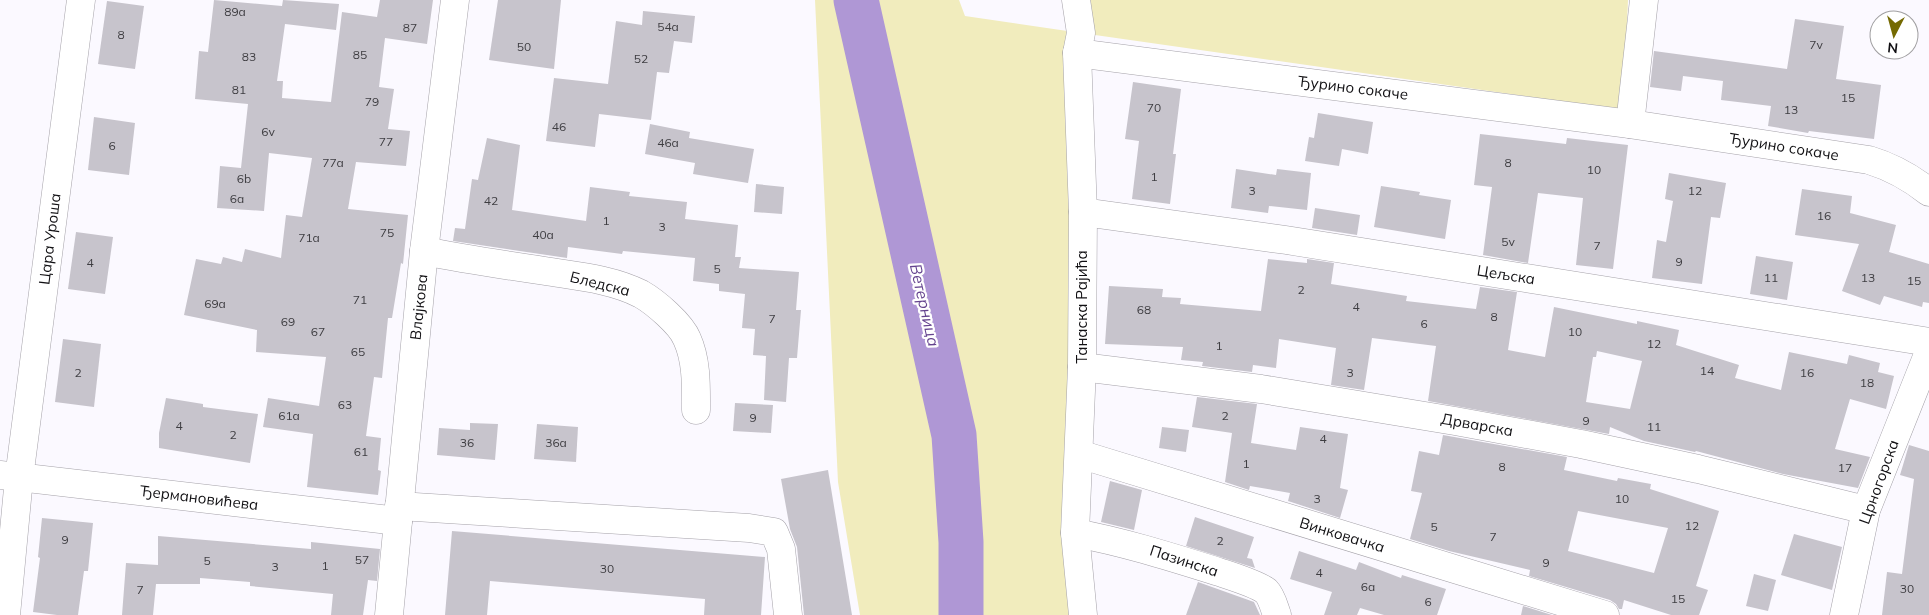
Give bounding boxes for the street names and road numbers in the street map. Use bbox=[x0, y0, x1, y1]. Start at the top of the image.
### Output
street label: Ђурино сокаче bbox=[1297, 71, 1409, 104]
street label: Ђурино сокаче bbox=[1728, 128, 1840, 165]
street label: Цара Уроша bbox=[34, 192, 65, 286]
street label: Танаска Рајића bbox=[1072, 250, 1091, 364]
street label: Цељска bbox=[1476, 261, 1536, 288]
street label: Бледска bbox=[568, 267, 632, 300]
street label: Влајкова bbox=[406, 273, 431, 341]
street label: Дрварска bbox=[1440, 409, 1515, 440]
street label: Црногорска bbox=[1855, 437, 1903, 527]
street label: Ђермановићева bbox=[139, 481, 259, 514]
street label: Винковачка bbox=[1297, 513, 1387, 556]
street label: Пазинска bbox=[1147, 541, 1221, 581]

